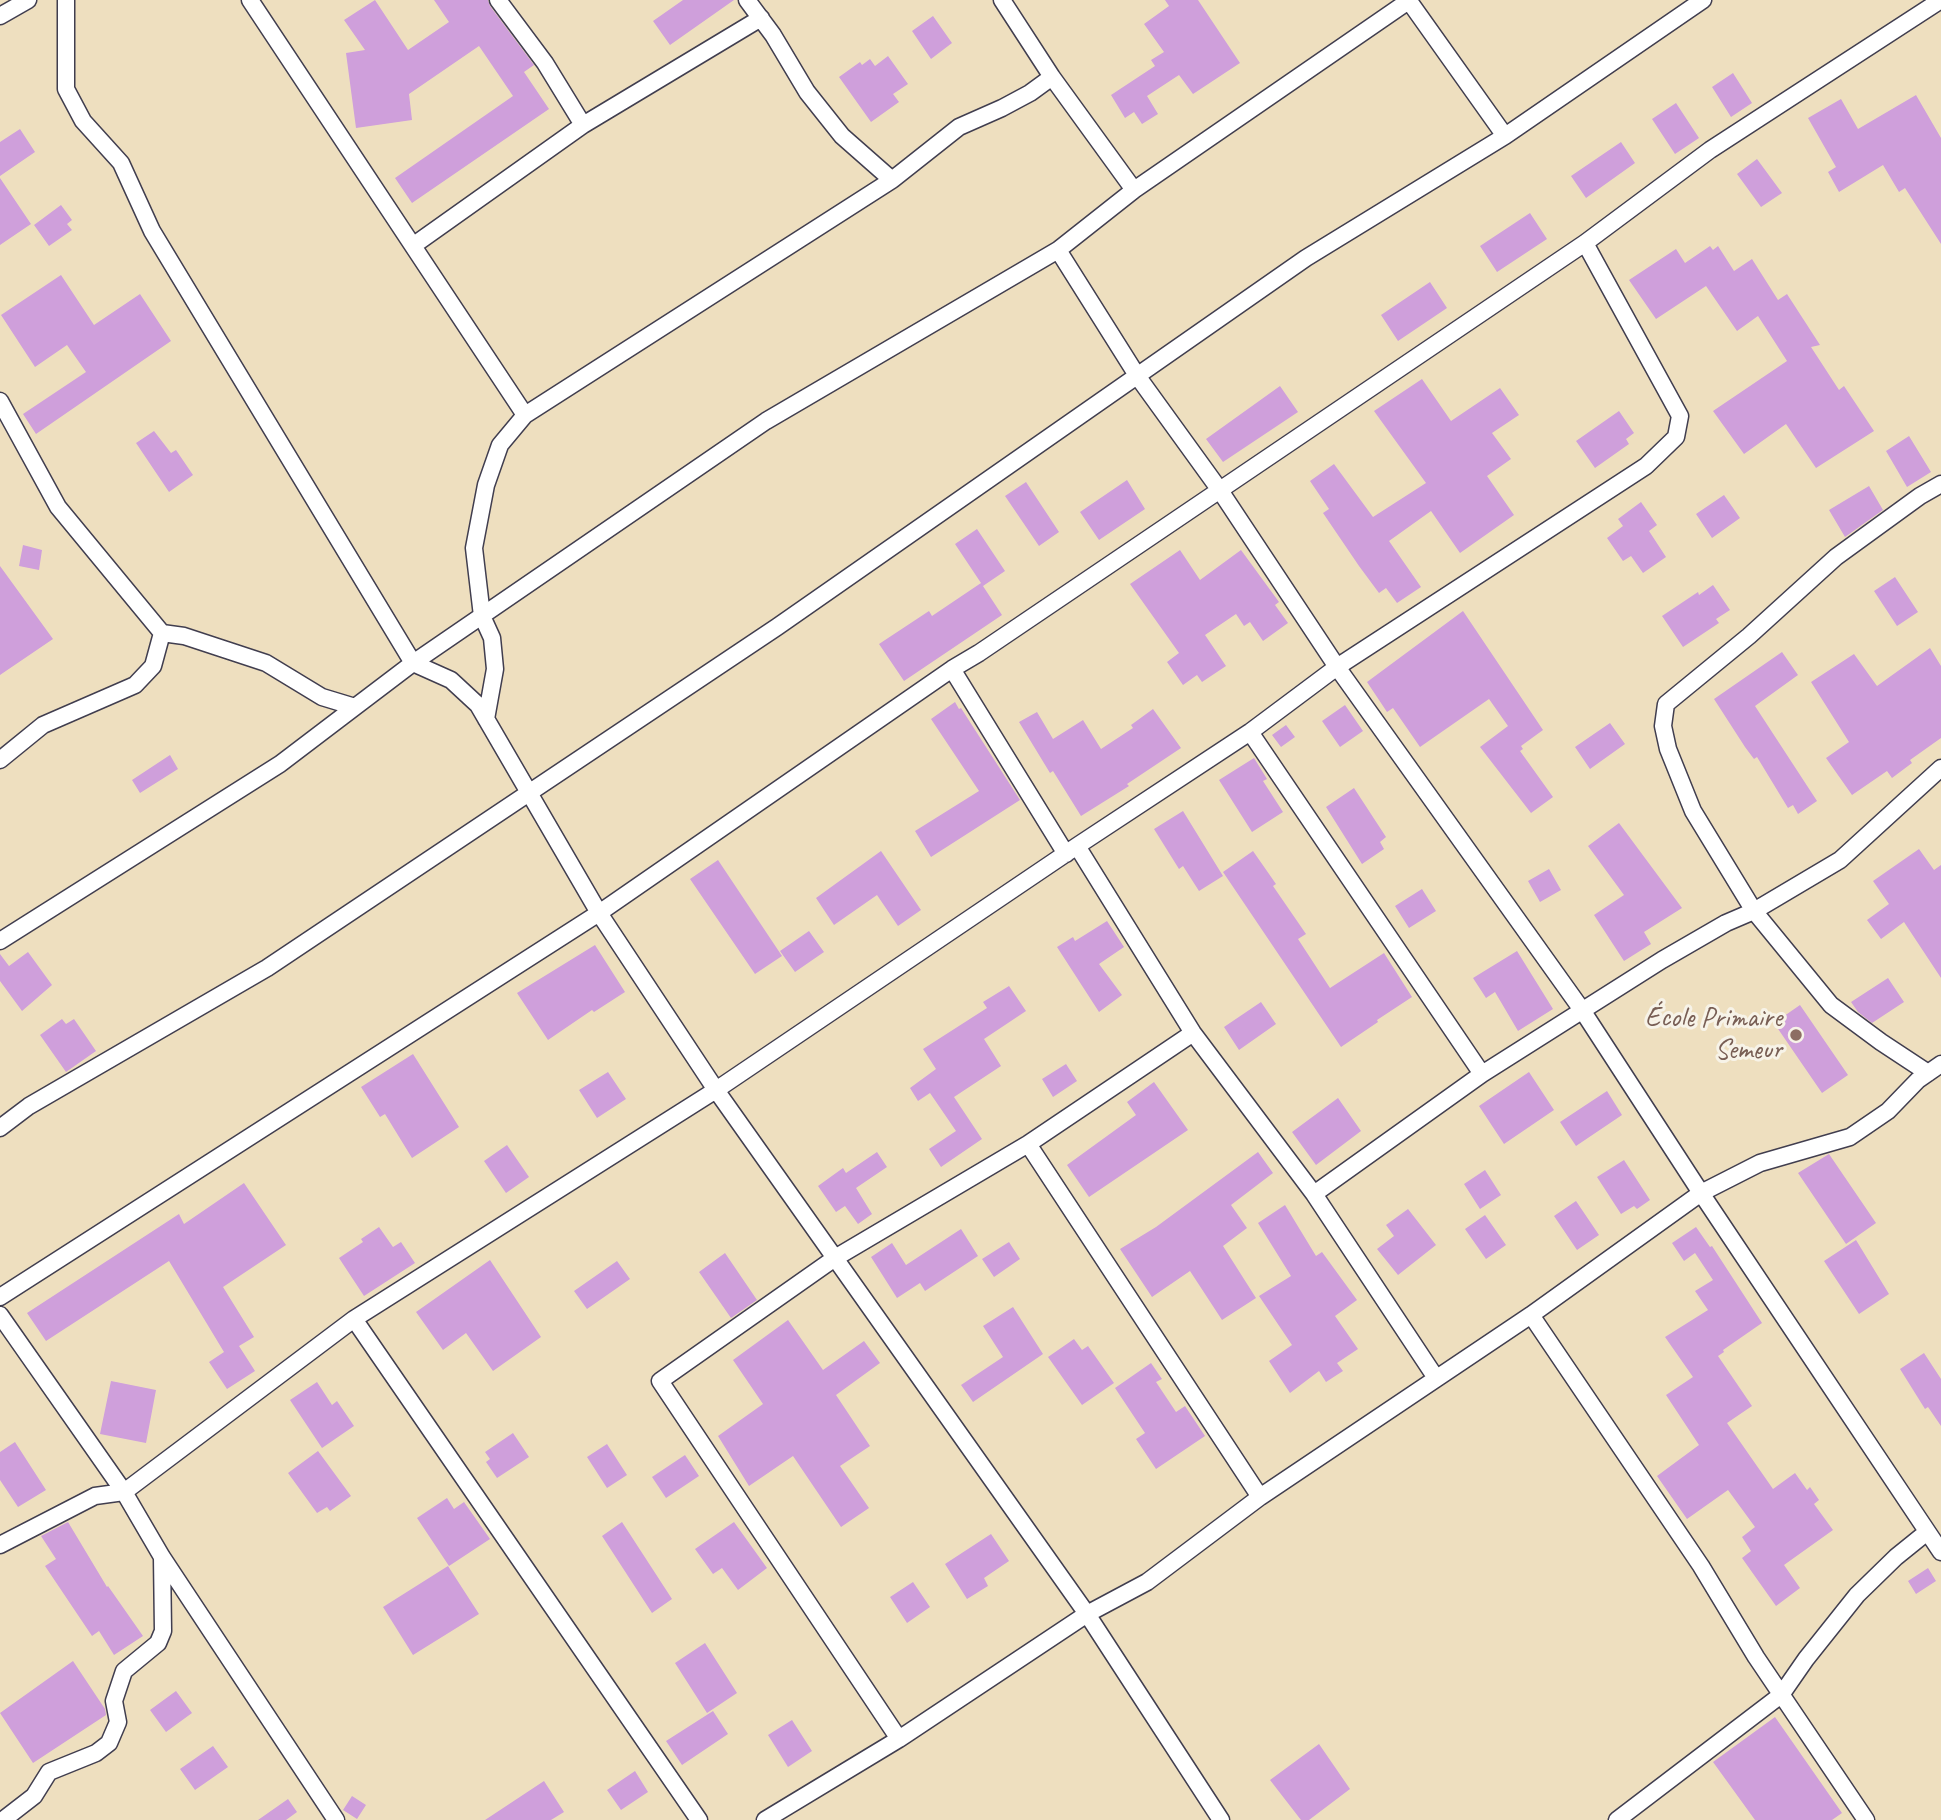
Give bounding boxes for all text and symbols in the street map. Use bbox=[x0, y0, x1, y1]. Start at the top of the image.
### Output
place label: École Primaire Semeur bbox=[1645, 1002, 1782, 1068]
marker: École Primaire Semeur bbox=[1788, 1027, 1804, 1043]

